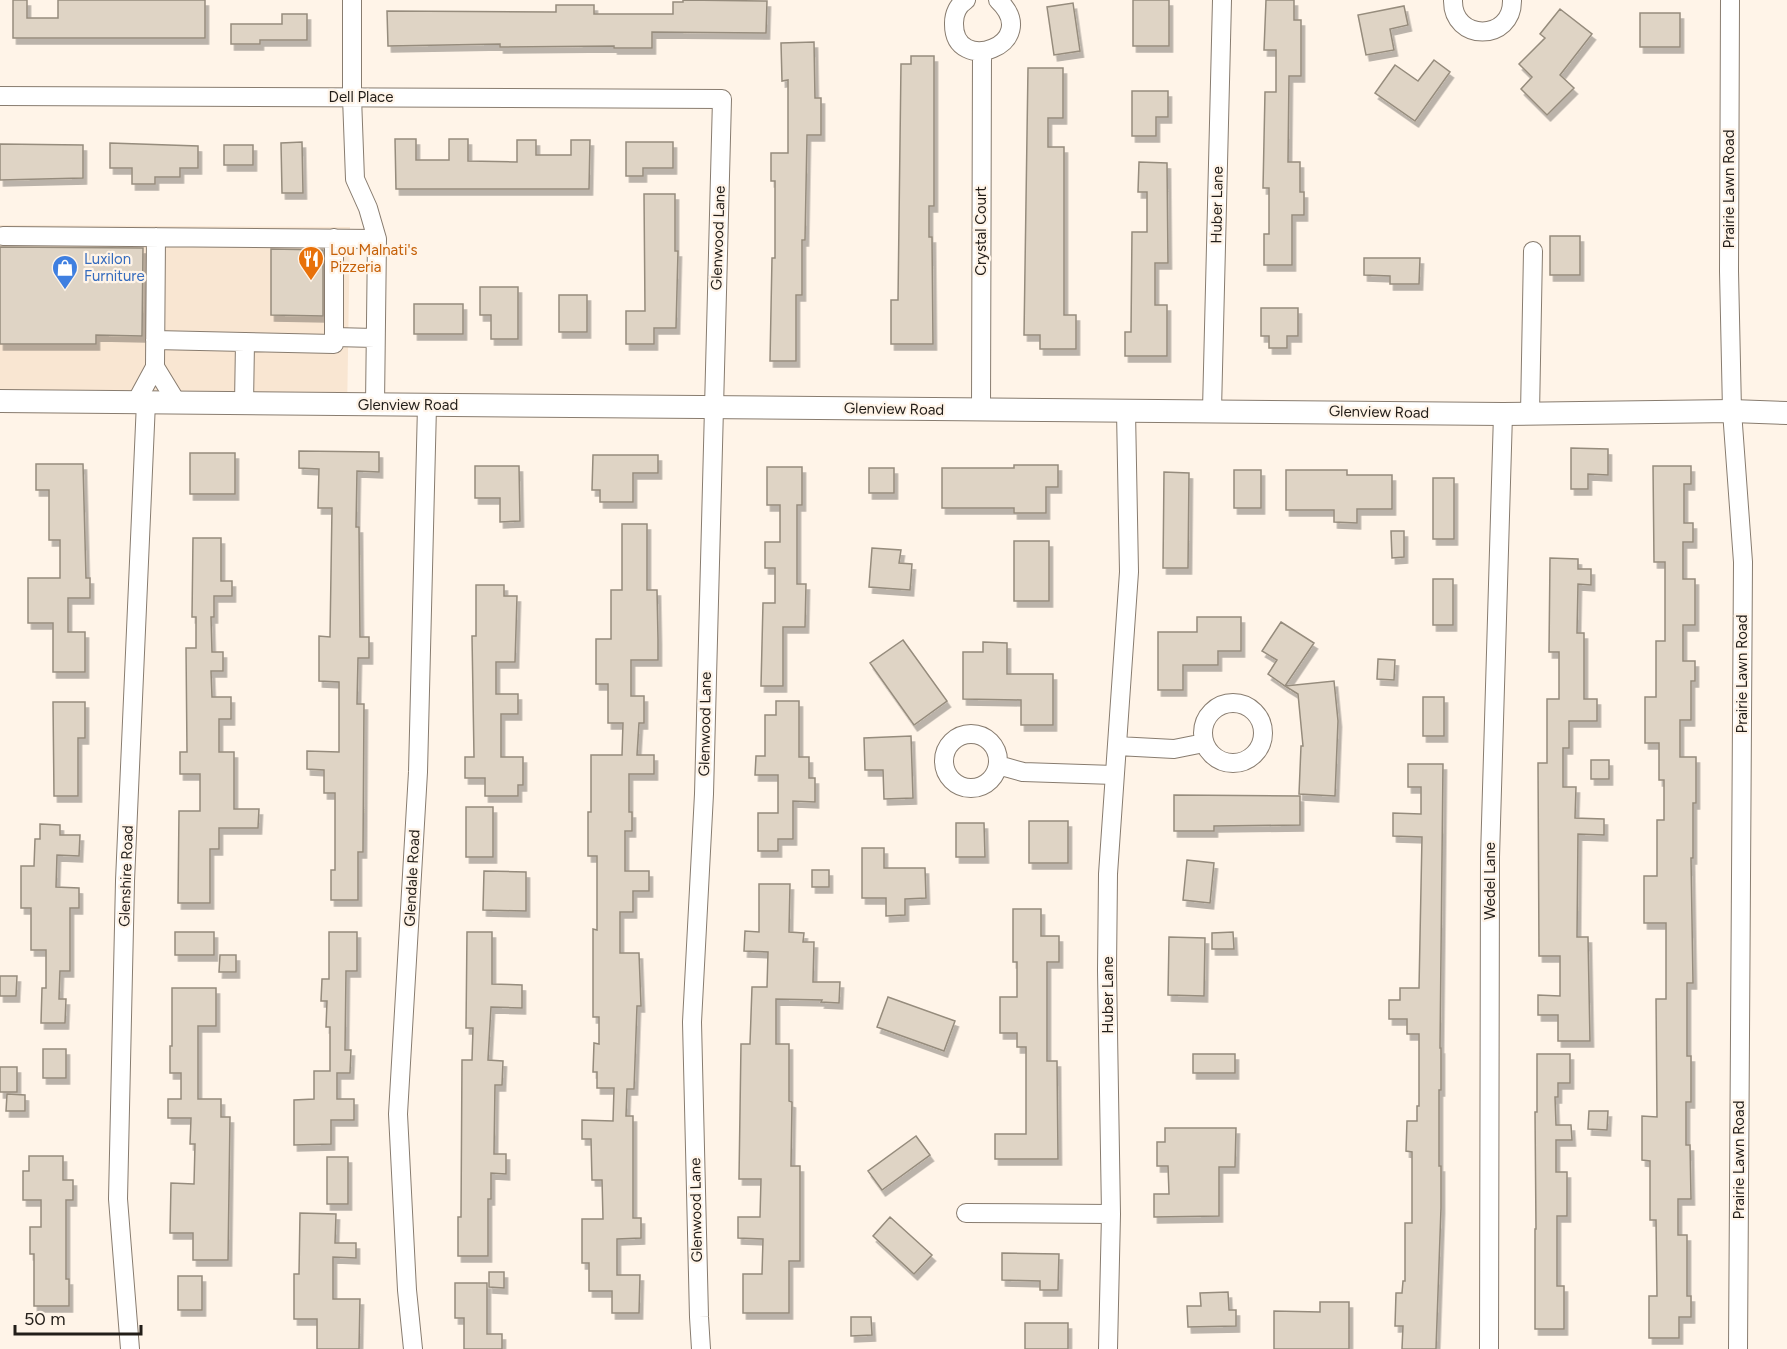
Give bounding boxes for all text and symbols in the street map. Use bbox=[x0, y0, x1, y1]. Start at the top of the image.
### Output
street label: Dell Place bbox=[329, 88, 393, 106]
street label: Prairie Lawn Road bbox=[1720, 130, 1738, 248]
street label: Huber Lane bbox=[1207, 166, 1227, 244]
street label: Glenwood Lane bbox=[707, 185, 729, 291]
street label: Crystal Court bbox=[972, 186, 990, 276]
place label: Lou Malnati's Pizzeria bbox=[330, 241, 417, 276]
restaurant icon: Lou Malnati's Pizzeria bbox=[296, 244, 326, 282]
place label: Luxilon Furniture bbox=[84, 250, 145, 285]
shop icon: Luxilon Furniture bbox=[50, 253, 80, 291]
street label: Glenview Road bbox=[358, 396, 458, 414]
street label: Glenview Road bbox=[844, 399, 944, 419]
street label: Glenview Road bbox=[1329, 402, 1429, 422]
street label: Prairie Lawn Road bbox=[1733, 615, 1751, 733]
street label: Glenwood Lane bbox=[695, 672, 715, 776]
street label: Glenshire Road bbox=[115, 825, 137, 927]
street label: Glendale Road bbox=[400, 829, 424, 927]
street label: Wedel Lane bbox=[1481, 842, 1499, 920]
street label: Huber Lane bbox=[1099, 956, 1117, 1034]
street label: Prairie Lawn Road bbox=[1730, 1101, 1748, 1219]
street label: Glenwood Lane bbox=[686, 1158, 706, 1262]
scale bar bbox=[15, 1298, 141, 1336]
text: 50 m bbox=[24, 1308, 66, 1330]

